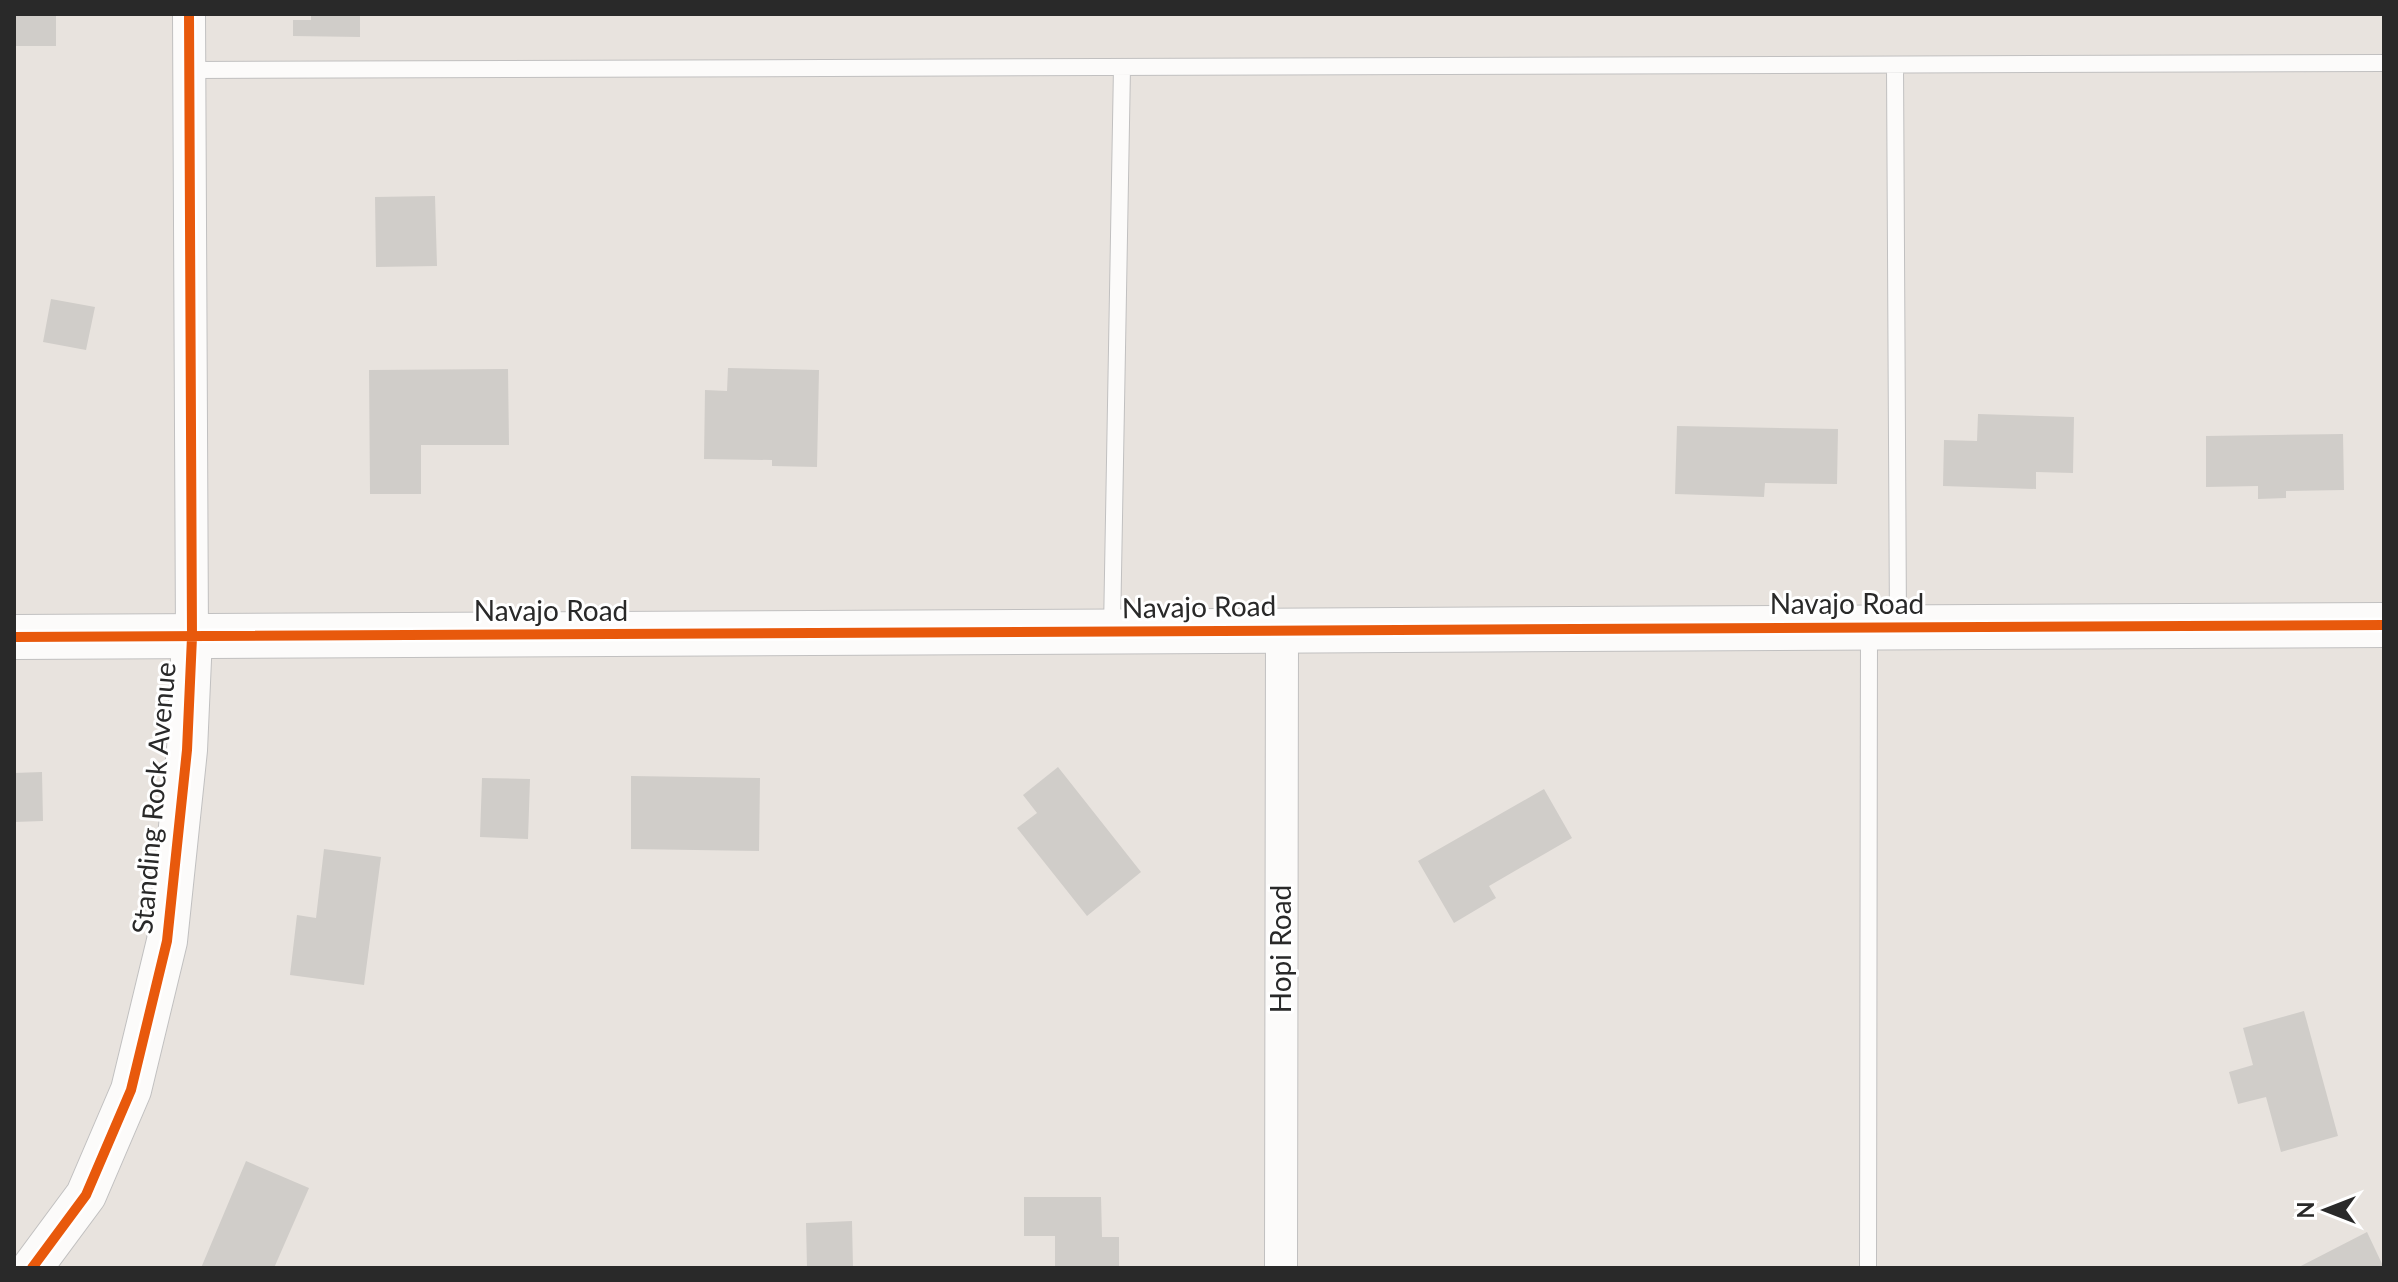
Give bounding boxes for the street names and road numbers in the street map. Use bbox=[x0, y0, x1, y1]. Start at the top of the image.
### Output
street label: Navajo Road bbox=[1770, 586, 1924, 620]
street label: Navajo Road bbox=[1121, 588, 1277, 624]
street label: Navajo Road bbox=[474, 593, 628, 627]
street label: Standing Rock Avenue bbox=[124, 660, 182, 935]
street label: Hopi Road bbox=[1263, 885, 1297, 1013]

